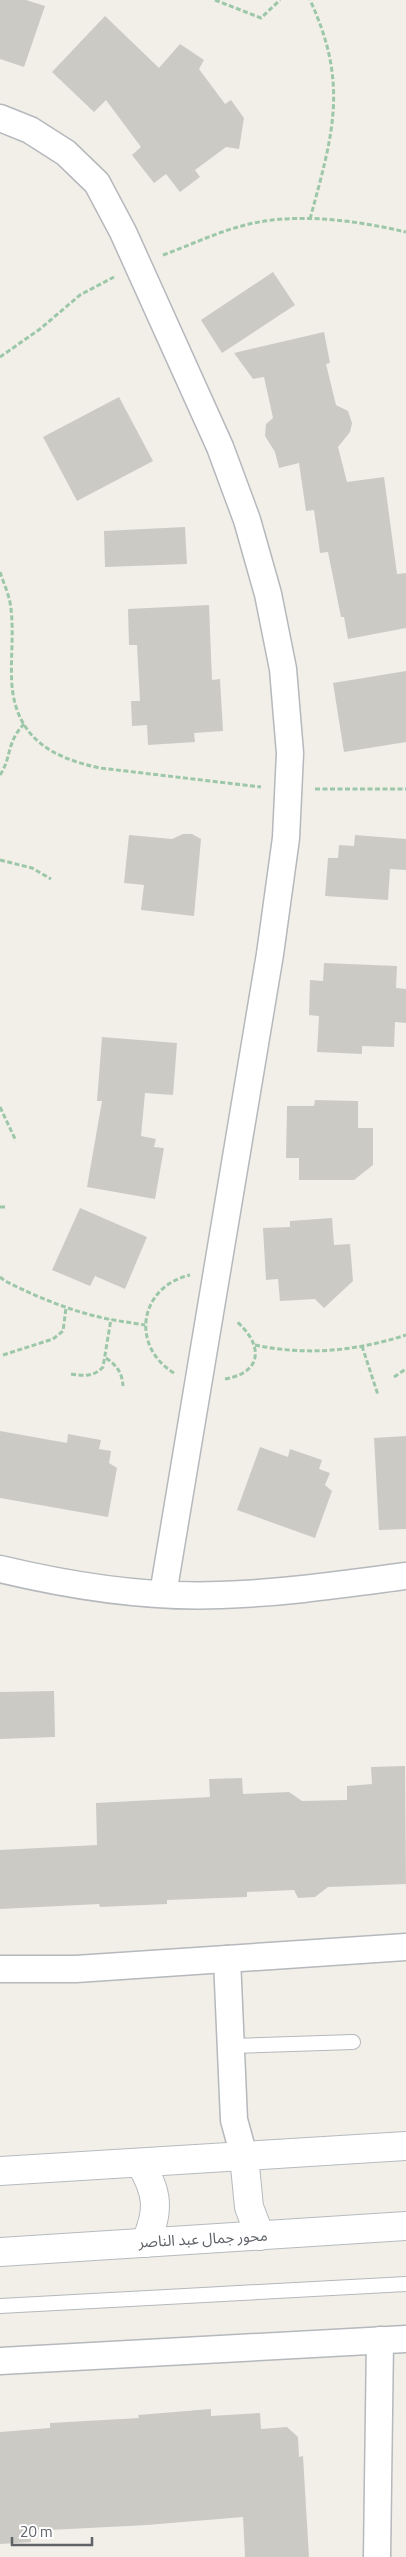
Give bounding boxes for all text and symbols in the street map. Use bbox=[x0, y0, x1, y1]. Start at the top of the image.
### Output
street label: محور جمال عبد الناصر bbox=[137, 2224, 268, 2253]
scale bar bbox=[12, 2514, 92, 2546]
text: 20 m bbox=[20, 2520, 53, 2543]

